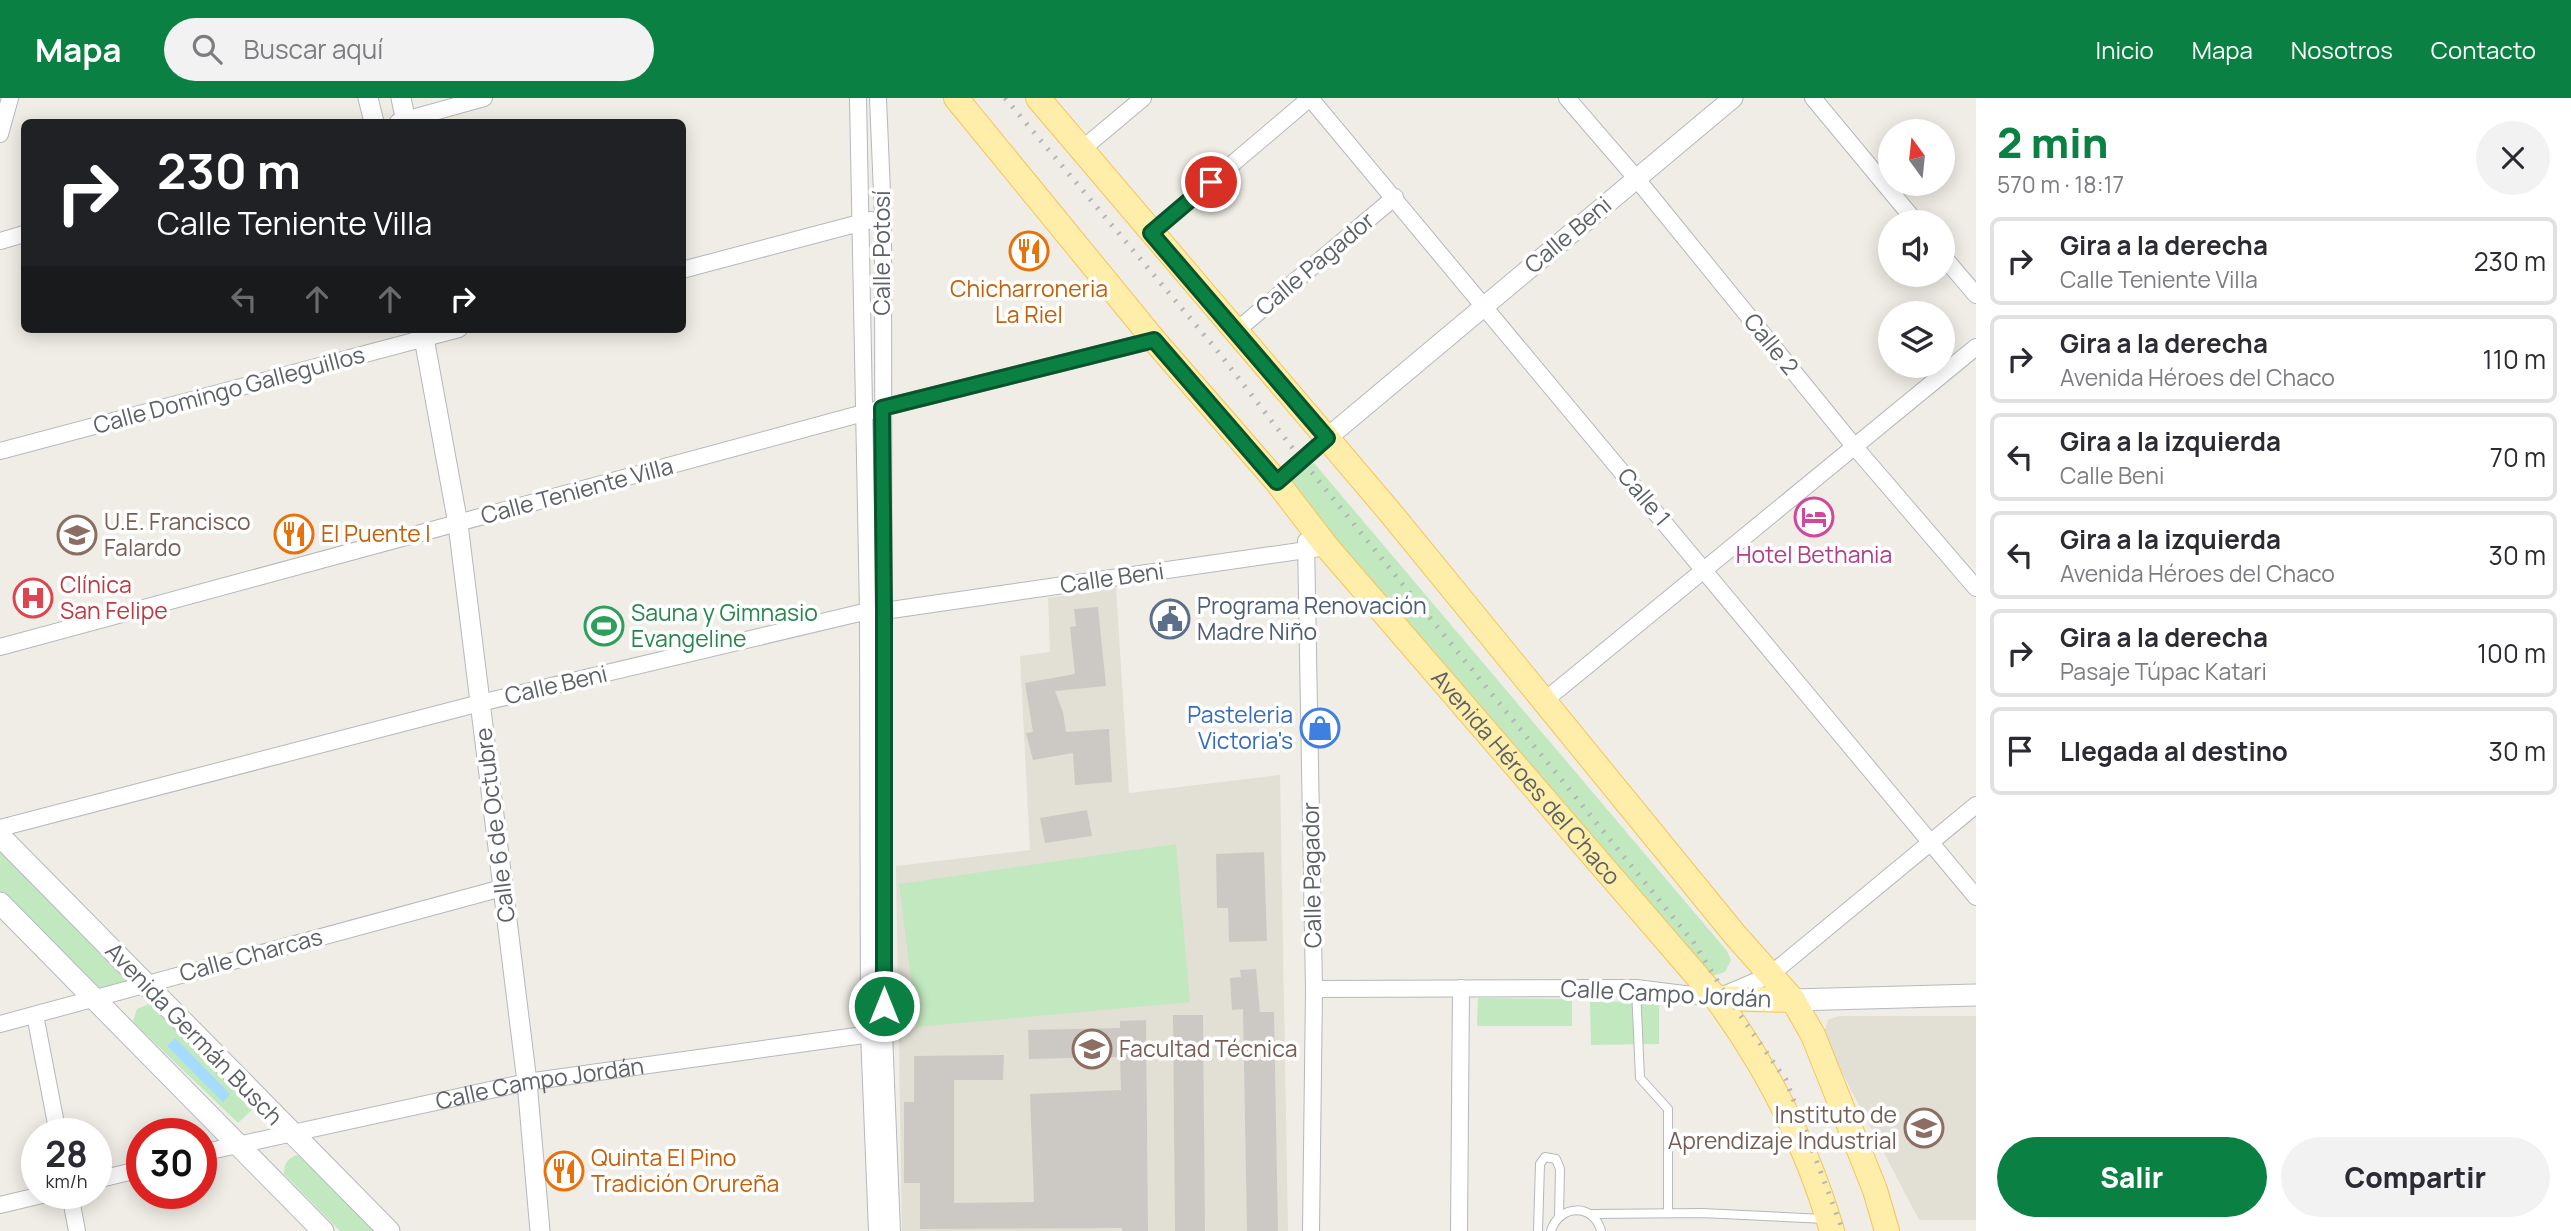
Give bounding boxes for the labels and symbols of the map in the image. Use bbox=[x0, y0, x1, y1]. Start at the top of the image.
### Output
north arrow bbox=[1878, 119, 1955, 196]
pin bbox=[1181, 152, 1241, 212]
street label: Calle Beni bbox=[1517, 188, 1618, 280]
street label: Calle Potosí bbox=[865, 190, 897, 316]
street label: Calle Pagador bbox=[1248, 204, 1381, 322]
restaurant icon: Chicharroneria La Riel bbox=[1008, 230, 1050, 272]
place label: Chicharroneria La Riel bbox=[950, 272, 1108, 330]
street label: Calle 2 bbox=[1737, 306, 1807, 381]
street label: Calle Domingo Galleguillos bbox=[90, 337, 368, 441]
street label: Calle Teniente Villa bbox=[477, 449, 676, 531]
street label: Calle 1 bbox=[1611, 460, 1679, 532]
hotel icon: Hotel Bethania bbox=[1793, 496, 1835, 538]
place label: U.E. Francisco Falardo bbox=[104, 505, 251, 563]
restaurant icon: El Puente I bbox=[273, 513, 315, 555]
school or university icon: U.E. Francisco Falardo bbox=[56, 514, 98, 556]
place label: El Puente I bbox=[321, 517, 431, 549]
place label: Hotel Bethania bbox=[1736, 538, 1892, 570]
street label: Calle Beni bbox=[1058, 554, 1166, 600]
place label: Clínica San Felipe bbox=[60, 568, 168, 626]
hospital icon: Clínica San Felipe bbox=[12, 577, 54, 619]
place label: Programa Renovación Madre Niño bbox=[1197, 589, 1427, 647]
place label: Sauna y Gimnasio Evangeline bbox=[631, 596, 818, 654]
public building icon: Programa Renovación Madre Niño bbox=[1149, 598, 1191, 640]
sports icon: Sauna y Gimnasio Evangeline bbox=[583, 605, 625, 647]
street label: Calle Beni bbox=[501, 657, 610, 711]
street label: Avenida Héroes del Chaco bbox=[1425, 662, 1629, 891]
place label: Pasteleria Victoria's bbox=[1187, 698, 1293, 756]
shop icon: Pasteleria Victoria's bbox=[1299, 707, 1341, 749]
street label: Calle 6 de Octubre bbox=[466, 726, 522, 924]
street label: Calle Pagador bbox=[1294, 802, 1328, 948]
street label: Calle Charcas bbox=[176, 920, 326, 988]
street label: Avenida Germán Busch bbox=[99, 935, 291, 1132]
position arrow bbox=[847, 969, 921, 1043]
street label: Calle Campo Jordán bbox=[1560, 972, 1772, 1015]
school or university icon: Facultad Técnica bbox=[1071, 1028, 1113, 1070]
place label: Facultad Técnica bbox=[1119, 1032, 1298, 1064]
street label: Calle Campo Jordán bbox=[432, 1049, 646, 1116]
place label: Instituto de Aprendizaje Industrial bbox=[1668, 1098, 1897, 1156]
school or university icon: Instituto de Aprendizaje Industrial bbox=[1903, 1107, 1945, 1149]
speed limit sign: 30 bbox=[126, 1118, 217, 1209]
place label: Quinta El Pino Tradición Orureña bbox=[591, 1141, 779, 1199]
restaurant icon: Quinta El Pino Tradición Orureña bbox=[543, 1150, 585, 1192]

